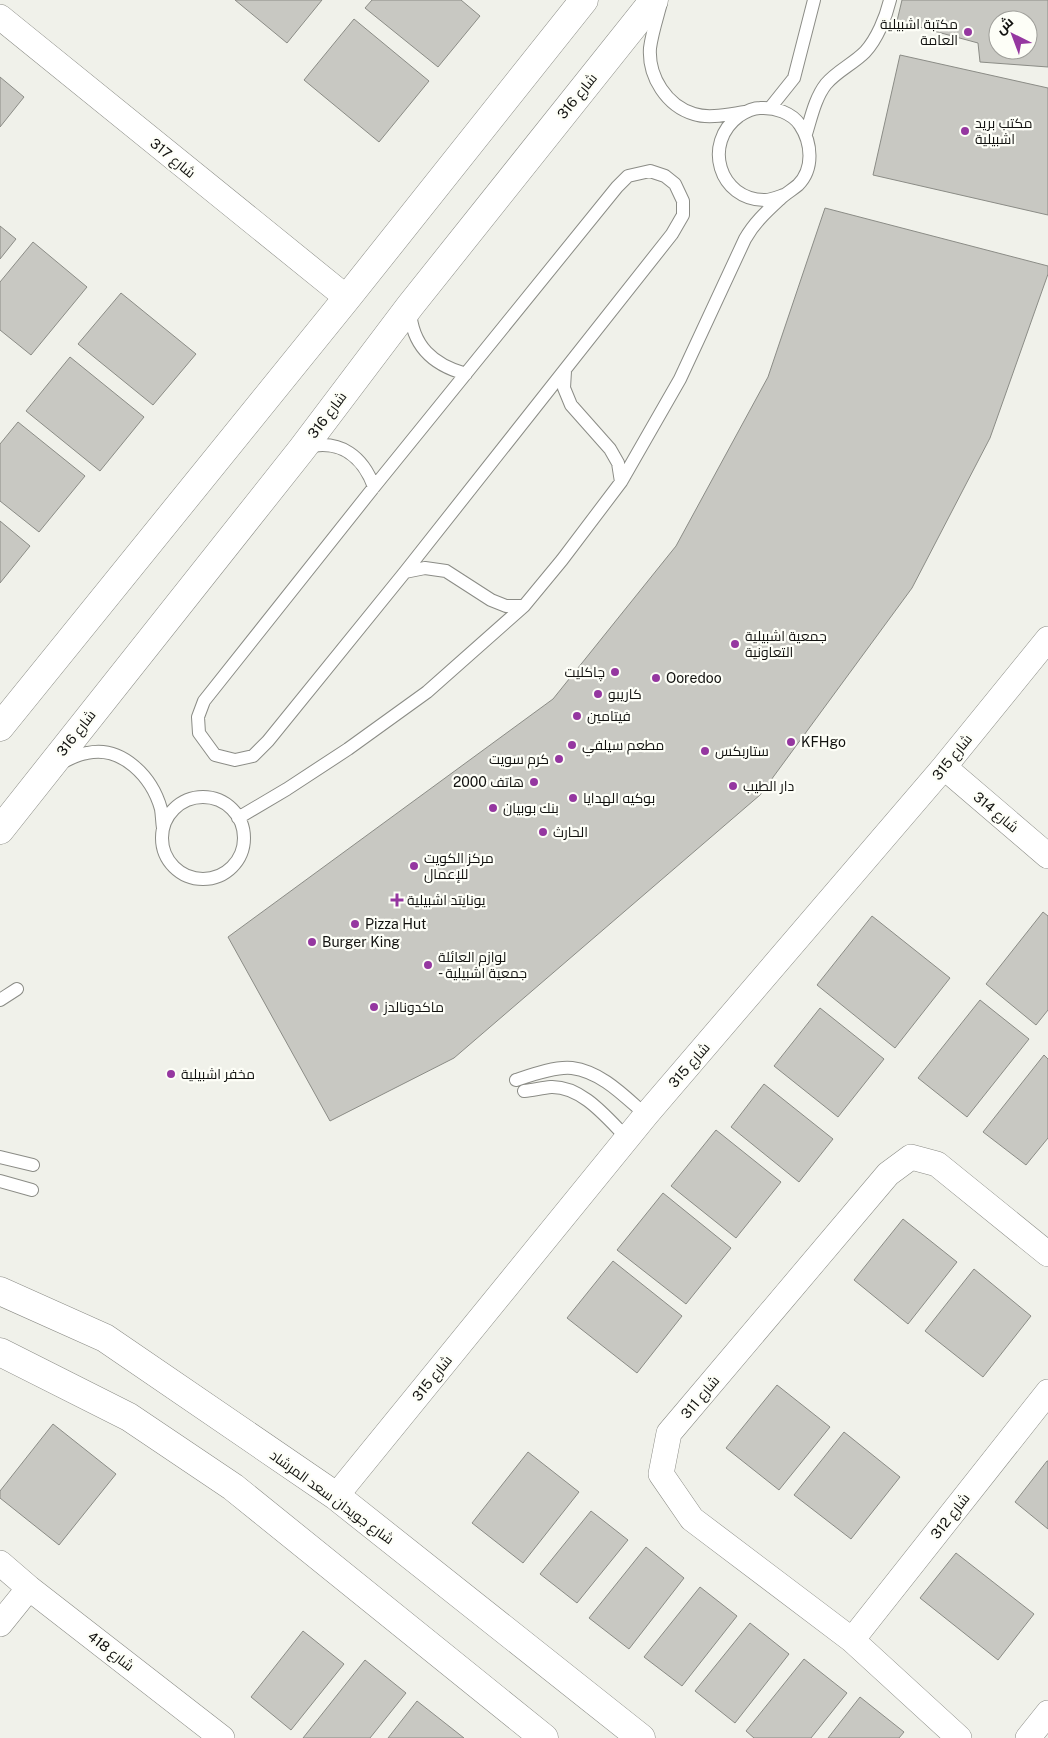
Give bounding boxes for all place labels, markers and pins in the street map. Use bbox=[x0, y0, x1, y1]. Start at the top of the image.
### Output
place label: مكتبة اشبيلية العامة bbox=[880, 16, 958, 48]
marker: مكتبة اشبيلية العامة bbox=[962, 26, 974, 38]
place label: مكتب بريد اشبيلية bbox=[975, 115, 1032, 147]
marker: مكتب بريد اشبيلية bbox=[959, 125, 971, 137]
place label: جمعية اشبيلية التعاونية bbox=[745, 628, 827, 660]
marker: جمعية اشبيلية التعاونية bbox=[729, 638, 741, 650]
place label: چاكليت bbox=[564, 664, 605, 682]
marker: چاكليت bbox=[609, 666, 621, 678]
place label: Ooredoo bbox=[666, 670, 722, 686]
marker: Ooredoo bbox=[650, 672, 662, 684]
place label: كاريبو bbox=[608, 686, 642, 702]
marker: كاريبو bbox=[592, 688, 604, 700]
place label: فيتامين bbox=[587, 708, 631, 724]
marker: فيتامين bbox=[571, 710, 583, 722]
place label: KFHgo bbox=[801, 734, 846, 750]
marker: KFHgo bbox=[785, 736, 797, 748]
place label: مطعم سيلفي bbox=[582, 737, 664, 757]
marker: مطعم سيلفي bbox=[566, 739, 578, 751]
place label: ستاربكس bbox=[715, 743, 769, 759]
marker: ستاربكس bbox=[699, 745, 711, 757]
place label: كرم سويت bbox=[489, 751, 549, 769]
marker: كرم سويت bbox=[553, 753, 565, 765]
place label: هاتف 2000 bbox=[453, 774, 524, 790]
marker: هاتف 2000 bbox=[528, 776, 540, 788]
place label: دار الطيب bbox=[743, 778, 794, 794]
marker: دار الطيب bbox=[727, 780, 739, 792]
place label: بوكيه الهدايا bbox=[583, 790, 655, 806]
marker: بوكيه الهدايا bbox=[567, 792, 579, 804]
place label: بنك بوبيان bbox=[503, 800, 559, 816]
marker: بنك بوبيان bbox=[487, 802, 499, 814]
place label: الحارث bbox=[553, 824, 588, 840]
marker: الحارث bbox=[537, 826, 549, 838]
place label: مركز الكويت للإعمال bbox=[424, 850, 494, 883]
marker: مركز الكويت للإعمال bbox=[408, 860, 420, 872]
place label: يونايتد اشبيلية bbox=[407, 892, 486, 908]
marker: يونايتد اشبيلية bbox=[391, 894, 403, 906]
place label: Pizza Hut bbox=[365, 916, 427, 932]
marker: Pizza Hut bbox=[349, 918, 361, 930]
place label: Burger King bbox=[322, 934, 400, 950]
marker: Burger King bbox=[306, 936, 318, 948]
place label: لوازم العائلة - جمعية اشبيلية bbox=[438, 949, 527, 981]
marker: لوازم العائلة - جمعية اشبيلية bbox=[422, 959, 434, 971]
place label: ماكدونالدز bbox=[383, 999, 444, 1015]
marker: ماكدونالدز bbox=[368, 1001, 380, 1013]
place label: مخفر اشبيلية bbox=[181, 1066, 255, 1082]
marker: مخفر اشبيلية bbox=[165, 1068, 177, 1080]

